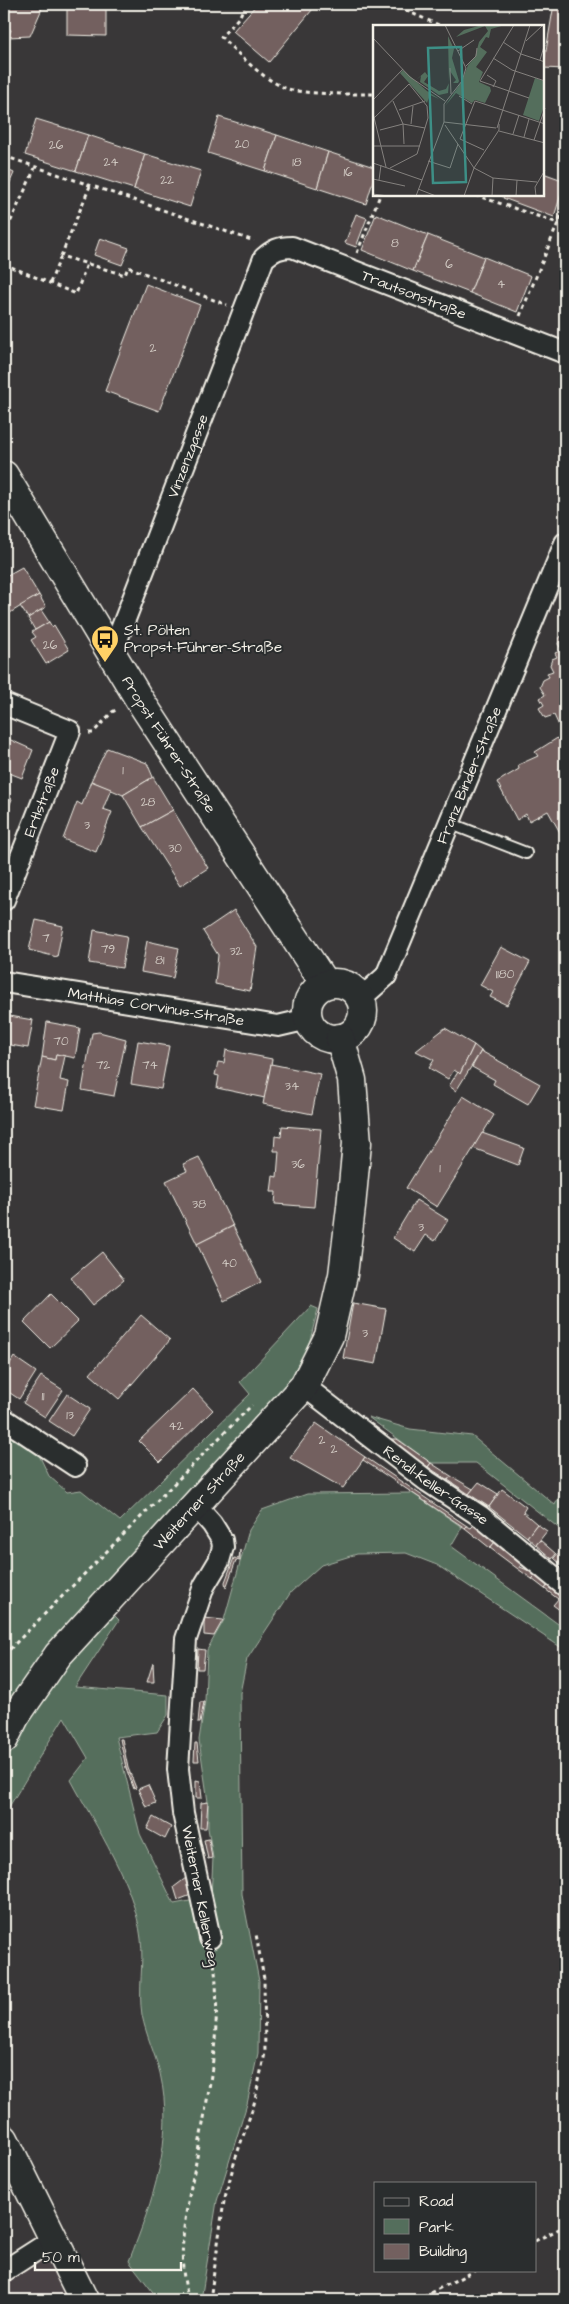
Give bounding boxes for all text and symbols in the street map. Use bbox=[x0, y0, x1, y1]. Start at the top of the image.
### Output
inset map bbox=[373, 25, 544, 196]
house number: 20 bbox=[235, 136, 250, 153]
house number: 26 bbox=[49, 137, 64, 154]
house number: 24 bbox=[103, 154, 119, 171]
house number: 18 bbox=[292, 154, 302, 171]
house number: 16 bbox=[343, 164, 353, 181]
house number: 22 bbox=[160, 172, 174, 189]
house number: 8 bbox=[391, 235, 399, 252]
house number: 6 bbox=[445, 256, 453, 273]
street label: Trautsonstraße bbox=[359, 265, 469, 324]
house number: 4 bbox=[497, 276, 505, 293]
house number: 2 bbox=[150, 340, 157, 357]
street label: Vinzenzgasse bbox=[162, 411, 213, 501]
place label: St. Pölten Propst-Führer-Straße bbox=[124, 620, 282, 658]
bus stop icon: St. Pölten Propst-Führer-Straße bbox=[90, 624, 120, 663]
house number: 26 bbox=[43, 637, 58, 654]
street label: Propst Führer-Straße bbox=[117, 672, 221, 817]
street label: Franz Binder-Straße bbox=[431, 703, 507, 847]
house number: 1 bbox=[122, 762, 124, 779]
street label: Ertlstraße bbox=[19, 764, 65, 840]
house number: 28 bbox=[141, 794, 156, 811]
house number: 3 bbox=[84, 817, 90, 834]
house number: 30 bbox=[168, 840, 182, 857]
house number: 7 bbox=[42, 930, 50, 947]
house number: 79 bbox=[101, 941, 115, 958]
house number: 32 bbox=[230, 943, 243, 960]
house number: 81 bbox=[155, 952, 165, 969]
house number: 1180 bbox=[496, 966, 515, 983]
street label: Matthias Corvinus-Straße bbox=[66, 982, 246, 1031]
house number: 70 bbox=[54, 1033, 69, 1050]
house number: 72 bbox=[96, 1057, 110, 1074]
house number: 74 bbox=[142, 1057, 158, 1074]
house number: 34 bbox=[285, 1078, 299, 1095]
house number: 36 bbox=[291, 1156, 305, 1173]
house number: 1 bbox=[439, 1160, 441, 1177]
house number: 38 bbox=[192, 1196, 206, 1213]
house number: 3 bbox=[418, 1219, 424, 1236]
house number: 40 bbox=[221, 1255, 237, 1272]
house number: 3 bbox=[362, 1325, 368, 1342]
house number: 11 bbox=[41, 1388, 45, 1405]
house number: 13 bbox=[66, 1407, 74, 1424]
house number: 42 bbox=[168, 1418, 184, 1435]
house number: 2 bbox=[319, 1432, 326, 1449]
street label: Rendl-Keller-Gasse bbox=[379, 1440, 493, 1530]
house number: 2 bbox=[331, 1441, 338, 1458]
street label: Weiterner Straße bbox=[148, 1447, 250, 1555]
street label: Weiterner Kellerweg bbox=[175, 1824, 224, 1969]
legend bbox=[374, 2182, 536, 2272]
text: Road bbox=[419, 2191, 454, 2212]
text: Park bbox=[419, 2217, 454, 2238]
scale bar bbox=[35, 2239, 181, 2271]
text: Building bbox=[419, 2241, 467, 2263]
text: 50 m bbox=[42, 2247, 80, 2268]

